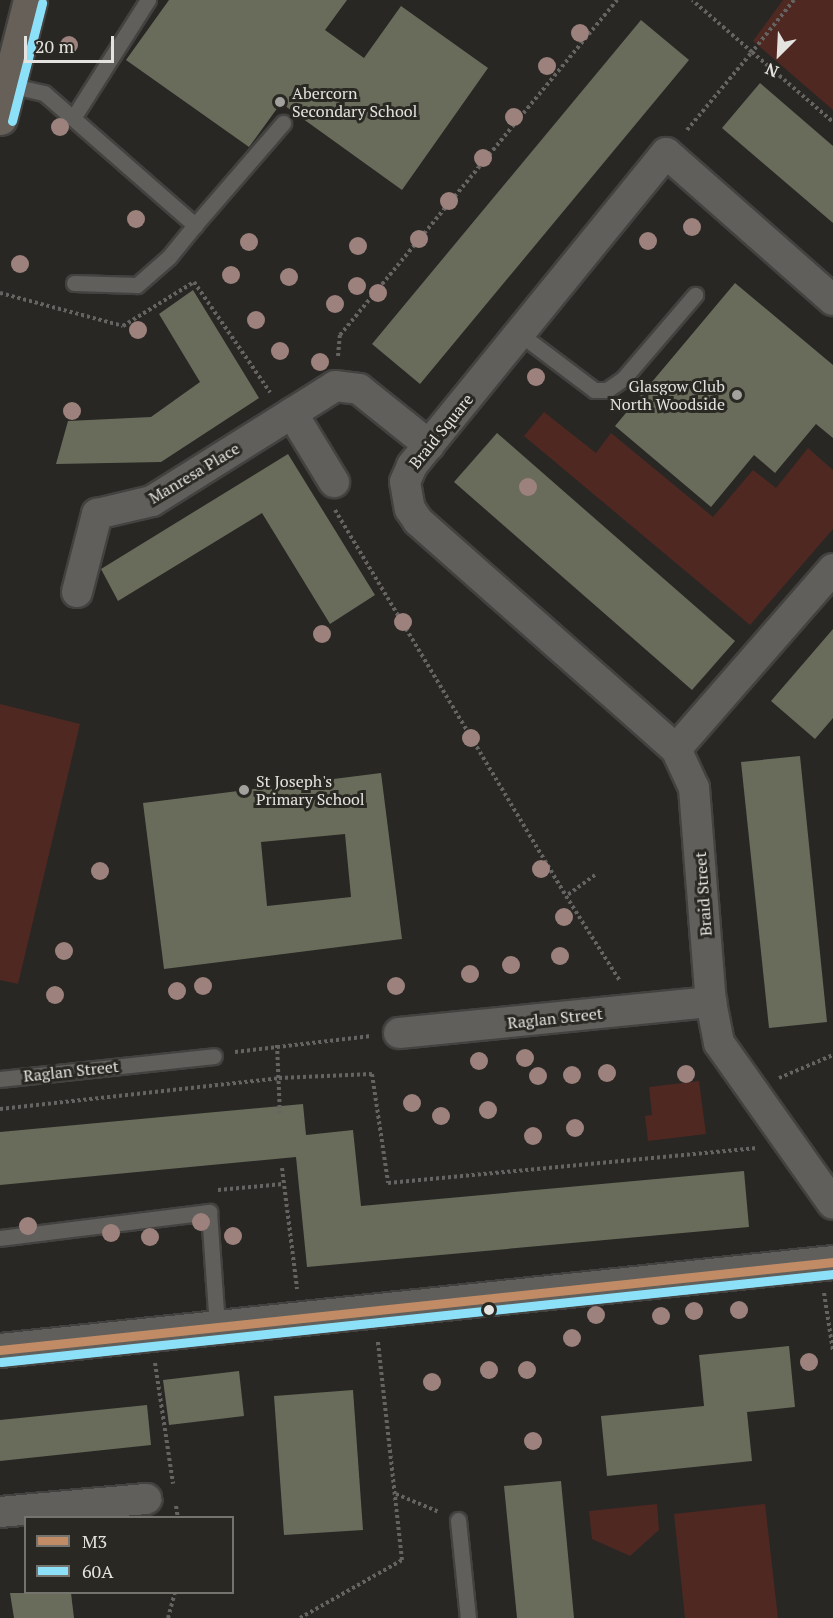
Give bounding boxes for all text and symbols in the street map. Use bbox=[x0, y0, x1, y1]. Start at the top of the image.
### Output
scale bar bbox=[27, 24, 117, 62]
north arrow bbox=[749, 24, 809, 84]
text: 20 m bbox=[35, 34, 74, 58]
text: N bbox=[762, 58, 782, 83]
place label: Abercorn Secondary School bbox=[292, 83, 417, 121]
marker: Abercorn Secondary School bbox=[273, 95, 287, 109]
place label: Glasgow Club North Woodside bbox=[610, 376, 725, 414]
marker: Glasgow Club North Woodside bbox=[730, 388, 744, 402]
street label: Braid Square bbox=[405, 390, 477, 472]
street label: Manresa Place bbox=[145, 438, 243, 508]
place label: St Joseph's Primary School bbox=[256, 771, 365, 809]
marker: St Joseph's Primary School bbox=[237, 783, 251, 797]
street label: Braid Street bbox=[690, 851, 716, 937]
street label: Raglan Street bbox=[506, 1003, 604, 1033]
street label: Raglan Street bbox=[22, 1056, 120, 1086]
unlabelled marker bbox=[483, 1304, 495, 1316]
legend bbox=[24, 1516, 234, 1594]
text: M3 bbox=[82, 1529, 107, 1553]
text: 60A bbox=[82, 1559, 113, 1583]

